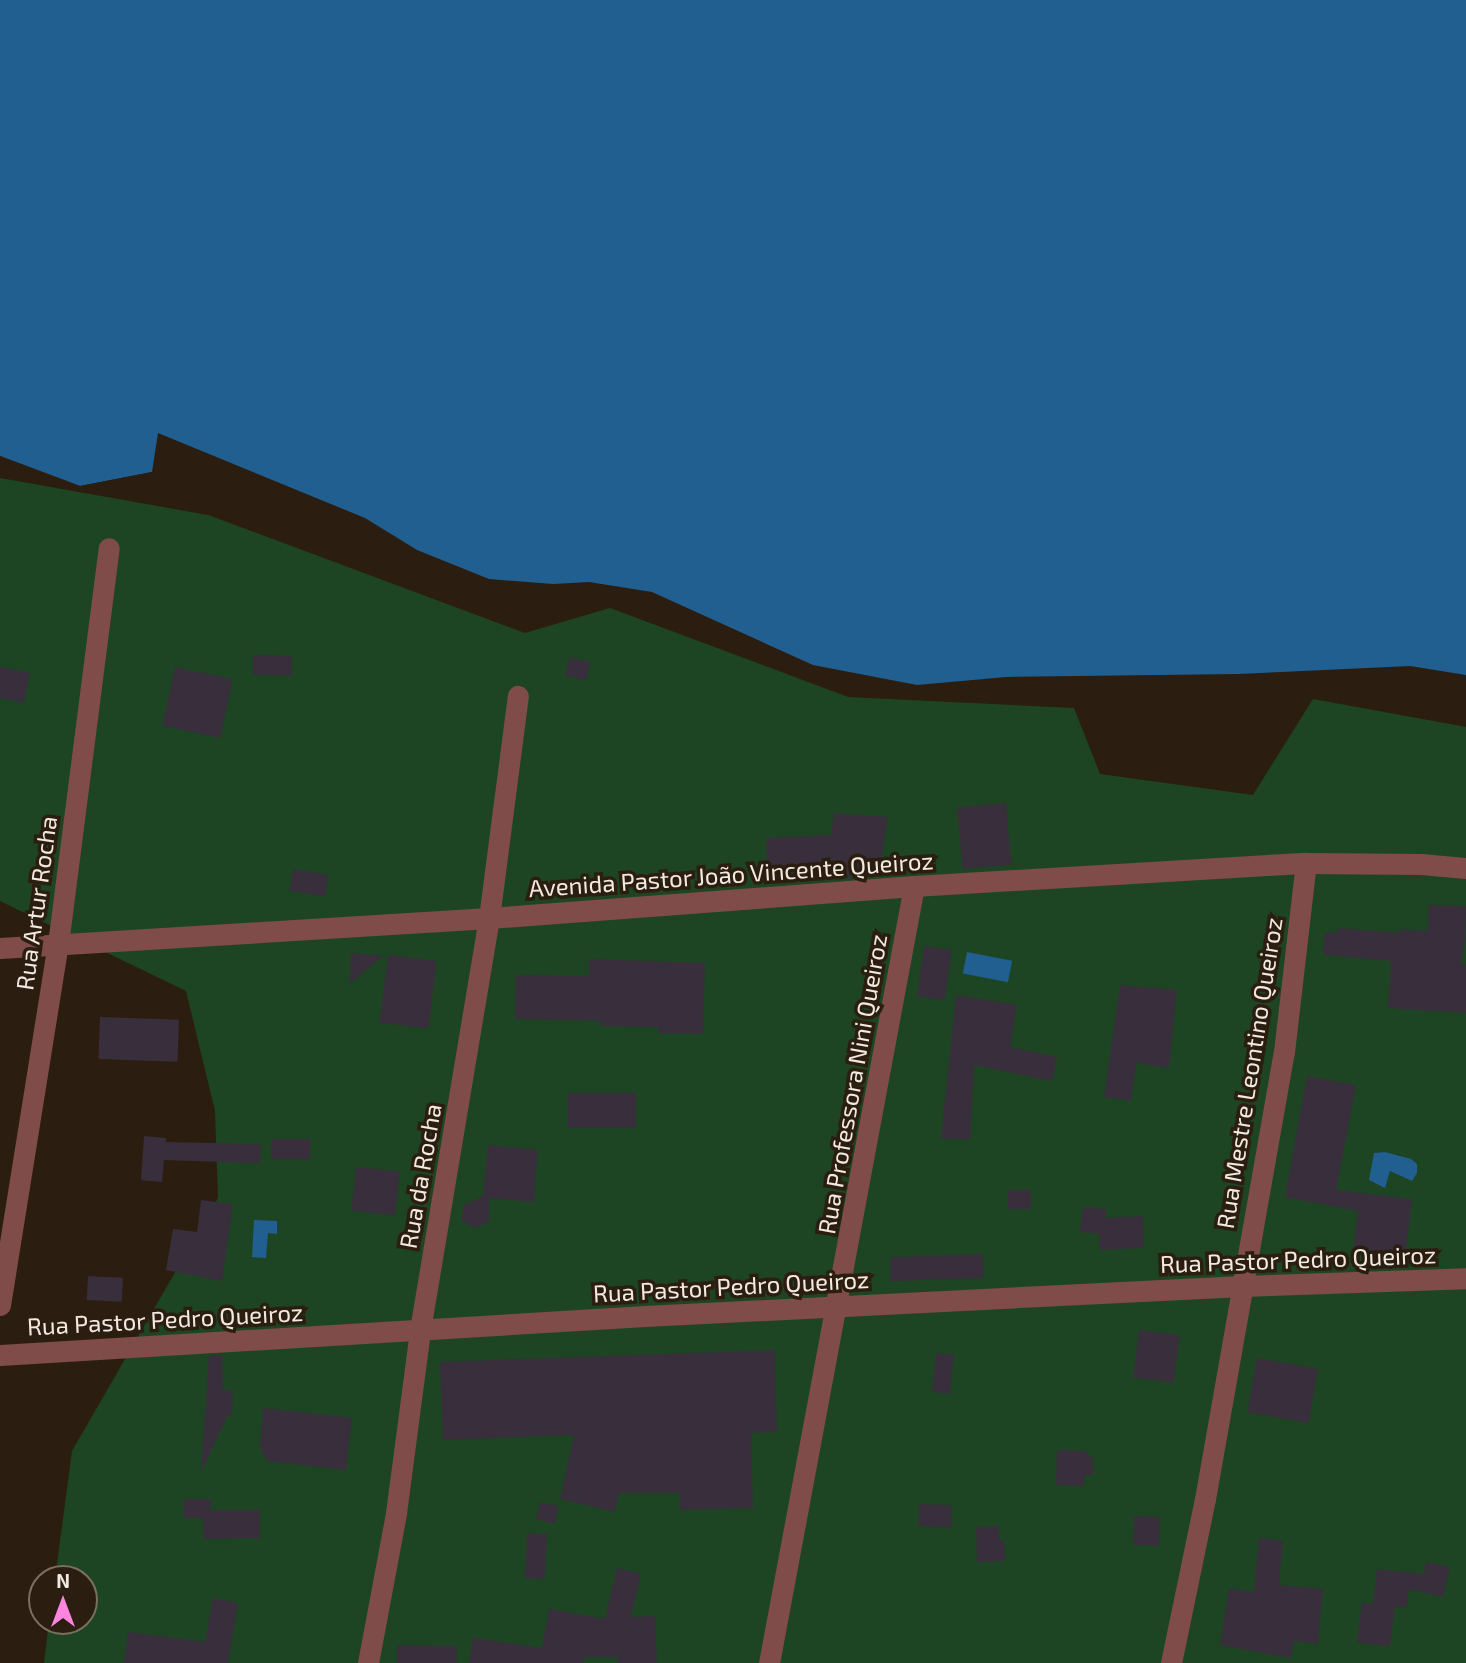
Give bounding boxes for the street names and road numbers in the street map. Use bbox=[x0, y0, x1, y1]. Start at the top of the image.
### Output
street label: Rua Artur Rocha bbox=[9, 814, 63, 992]
street label: Avenida Pastor João Vincente Queiroz bbox=[527, 845, 935, 903]
street label: Rua Mestre Leontino Queiroz bbox=[1210, 915, 1288, 1231]
street label: Rua Professora Nini Queiroz bbox=[811, 932, 893, 1236]
street label: Rua da Rocha bbox=[393, 1101, 447, 1251]
street label: Rua Pastor Pedro Queiroz bbox=[1159, 1240, 1437, 1278]
street label: Rua Pastor Pedro Queiroz bbox=[592, 1264, 870, 1308]
street label: Rua Pastor Pedro Queiroz bbox=[26, 1297, 304, 1341]

